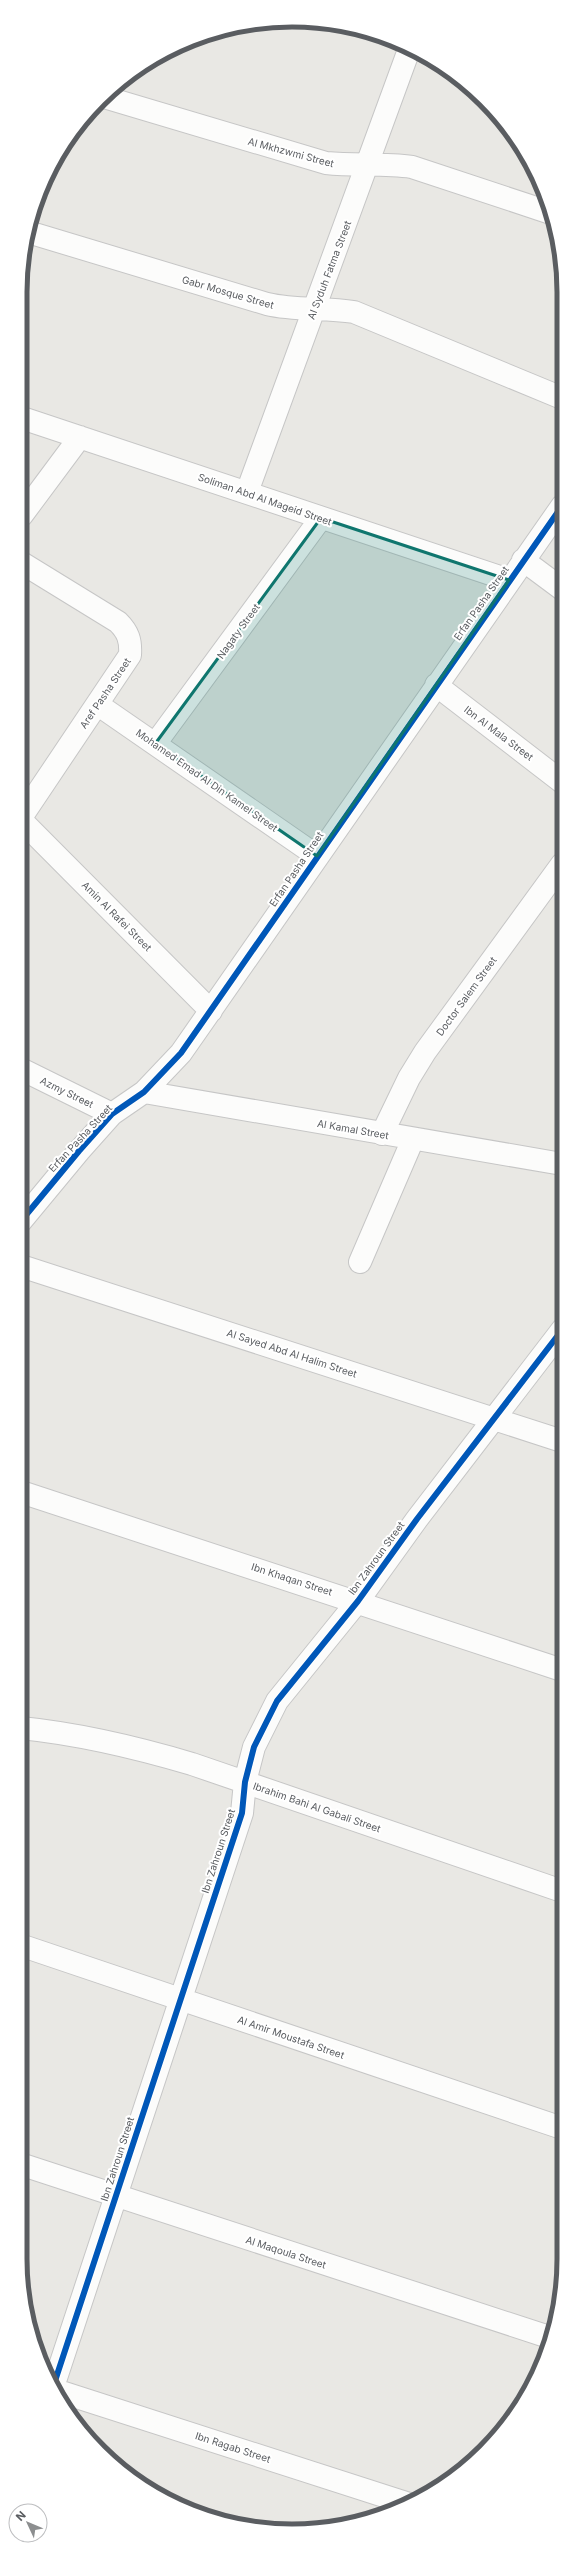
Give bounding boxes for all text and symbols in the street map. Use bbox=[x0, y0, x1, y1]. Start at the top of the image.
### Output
street label: Al Mkhzwmi Street bbox=[247, 135, 336, 169]
street label: Al Syduh Fatma Street bbox=[305, 218, 354, 321]
street label: Gabr Mosque Street bbox=[181, 273, 276, 311]
street label: Soliman Abd Al Mageid Street bbox=[197, 470, 334, 528]
street label: Erfan Pasha Street bbox=[451, 563, 511, 642]
street label: Nagaty Street bbox=[214, 601, 262, 661]
street label: Aref Pasha Street bbox=[77, 655, 133, 731]
street label: Ibn Al Mala Street bbox=[462, 703, 536, 763]
street label: Mohamed Emad Al Din Kamel Street bbox=[134, 726, 281, 834]
street label: Erfan Pasha Street bbox=[267, 829, 326, 909]
street label: Amin Al Rafei Street bbox=[80, 879, 155, 954]
street label: Doctor Salem Street bbox=[433, 954, 499, 1038]
street label: Azmy Street bbox=[38, 1074, 96, 1110]
street label: Erfan Pasha Street bbox=[46, 1101, 115, 1174]
street label: Al Kamal Street bbox=[316, 1117, 390, 1141]
street label: Al Sayed Abd Al Halim Street bbox=[225, 1326, 359, 1380]
street label: Ibn Zahroun Street bbox=[345, 1518, 407, 1597]
street label: Ibn Khaqan Street bbox=[250, 1560, 335, 1598]
street label: Ibrahim Bahi Al Gabali Street bbox=[252, 1779, 383, 1835]
street label: Ibn Zahroun Street bbox=[199, 1807, 237, 1895]
street label: Al Amir Moustafa Street bbox=[236, 2013, 347, 2061]
street label: Ibn Zahroun Street bbox=[98, 2115, 136, 2203]
street label: Al Maqoula Street bbox=[244, 2233, 328, 2271]
street label: Ibn Ragab Street bbox=[194, 2429, 273, 2465]
north arrow bbox=[8, 2503, 48, 2543]
text: N bbox=[13, 2508, 29, 2524]

